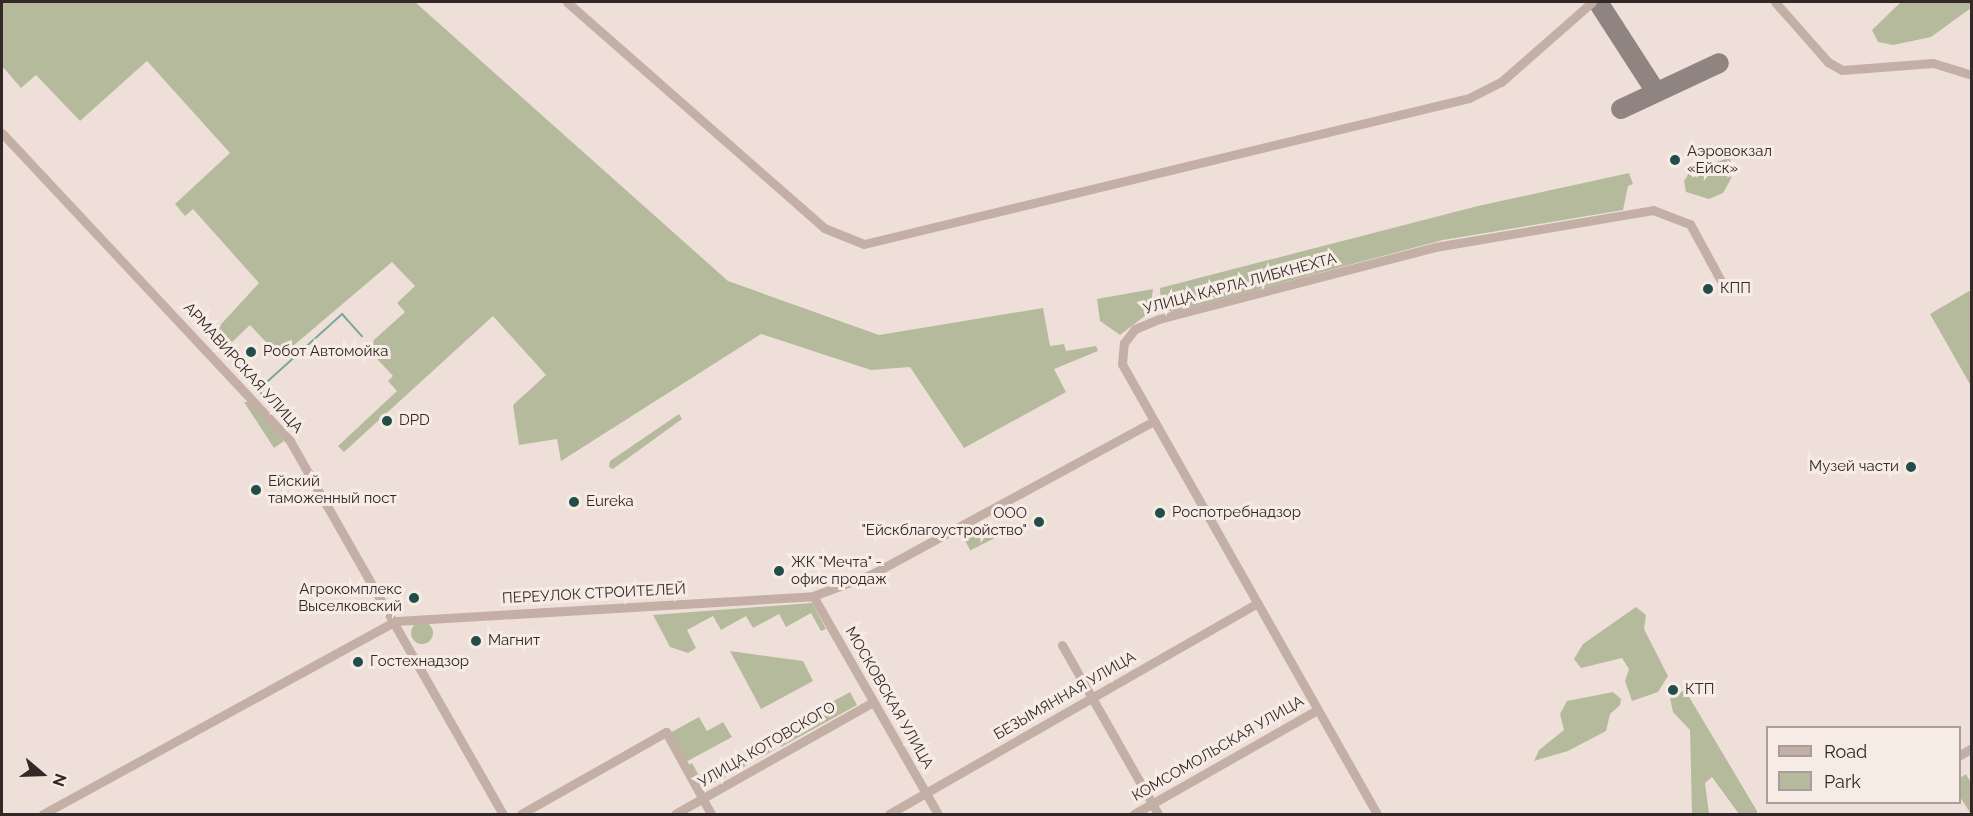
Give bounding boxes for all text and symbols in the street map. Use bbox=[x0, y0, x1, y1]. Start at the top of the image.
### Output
place label: Аэровокзал «Ейск» bbox=[1687, 142, 1772, 177]
marker: Аэровокзал «Ейск» bbox=[1668, 153, 1682, 167]
street label: УЛИЦА КАРЛА ЛИБКНЕХТА bbox=[1141, 249, 1339, 319]
place label: КПП bbox=[1720, 280, 1751, 298]
marker: КПП bbox=[1701, 282, 1715, 296]
street label: АРМАВИРСКАЯ УЛИЦА bbox=[180, 299, 306, 437]
place label: Робот Автомойка bbox=[263, 343, 389, 361]
marker: Робот Автомойка bbox=[244, 345, 258, 359]
place label: DPD bbox=[399, 412, 430, 430]
marker: DPD bbox=[380, 414, 394, 428]
place label: Музей части bbox=[1809, 458, 1899, 476]
marker: Музей части bbox=[1904, 460, 1918, 474]
place label: Ейский таможенный пост bbox=[268, 472, 397, 507]
marker: Ейский таможенный пост bbox=[249, 483, 263, 497]
place label: Eureka bbox=[586, 493, 634, 511]
marker: Eureka bbox=[567, 495, 581, 509]
place label: ООО "Ейскблагоустройство" bbox=[861, 504, 1027, 539]
place label: Роспотребнадзор bbox=[1172, 504, 1301, 522]
marker: Роспотребнадзор bbox=[1153, 506, 1167, 520]
marker: ООО "Ейскблагоустройство" bbox=[1032, 515, 1046, 529]
place label: ЖК "Мечта" - офис продаж bbox=[791, 553, 887, 588]
marker: ЖК "Мечта" - офис продаж bbox=[772, 564, 786, 578]
place label: Агрокомплекс Выселковский bbox=[298, 580, 402, 615]
street label: ПЕРЕУЛОК СТРОИТЕЛЕЙ bbox=[502, 580, 686, 608]
marker: Агрокомплекс Выселковский bbox=[407, 591, 421, 605]
street label: МОСКОВСКАЯ УЛИЦА bbox=[841, 624, 937, 772]
place label: Магнит bbox=[488, 632, 540, 650]
marker: Магнит bbox=[469, 634, 483, 648]
street label: БЕЗЫМЯННАЯ УЛИЦА bbox=[991, 648, 1139, 744]
place label: Гостехнадзор bbox=[370, 653, 469, 671]
marker: Гостехнадзор bbox=[351, 655, 365, 669]
place label: КТП bbox=[1685, 681, 1714, 699]
marker: КТП bbox=[1666, 683, 1680, 697]
street label: КОМСОМОЛЬСКАЯ УЛИЦА bbox=[1129, 692, 1307, 806]
street label: УЛИЦА КОТОВСКОГО bbox=[695, 698, 839, 792]
legend bbox=[1766, 726, 1961, 804]
text: Road bbox=[1824, 741, 1867, 762]
north arrow bbox=[12, 744, 72, 804]
text: N bbox=[49, 771, 70, 789]
text: Park bbox=[1824, 771, 1861, 792]

